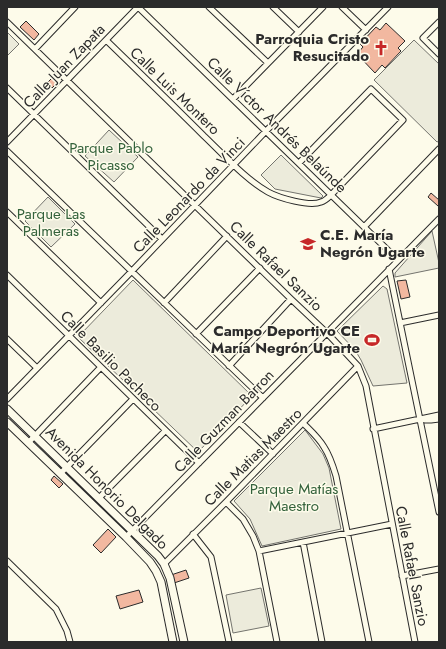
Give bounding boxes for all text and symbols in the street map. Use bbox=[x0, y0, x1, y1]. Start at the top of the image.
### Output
street label: Calle Juan Zapata bbox=[18, 19, 110, 113]
place label: Parroquia Cristo Resucitado bbox=[255, 28, 369, 67]
church icon: Parroquia Cristo Resucitado bbox=[372, 39, 390, 57]
street label: Calle Luis Montero bbox=[125, 42, 225, 140]
street label: Calle Víctor Andrés Belaúnde bbox=[202, 52, 352, 198]
street label: Calle Leonardo da Vinci bbox=[128, 132, 250, 258]
park label: Parque Pablo Picasso bbox=[69, 137, 153, 176]
park label: Parque Las Palmeras bbox=[17, 203, 85, 242]
street label: Calle Rafael Sanzio bbox=[225, 216, 327, 316]
place label: C.E. María Negrón Ugarte bbox=[320, 224, 425, 263]
school or university icon: C.E. María Negrón Ugarte bbox=[299, 235, 317, 253]
street label: Calle Basilio Pacheco bbox=[55, 305, 167, 417]
place label: Campo Deportivo CE María Negrón Ugarte bbox=[211, 320, 360, 359]
sports icon: Campo Deportivo CE María Negrón Ugarte bbox=[363, 331, 381, 349]
street label: Calle Guzman Barron bbox=[169, 364, 279, 478]
street label: Calle Matias Maestro bbox=[199, 403, 307, 511]
street label: Avenida Honorio Delgado bbox=[41, 422, 173, 554]
park label: Parque Matías Maestro bbox=[250, 478, 338, 517]
street label: Calle Rafael Sanzio bbox=[390, 504, 434, 628]

